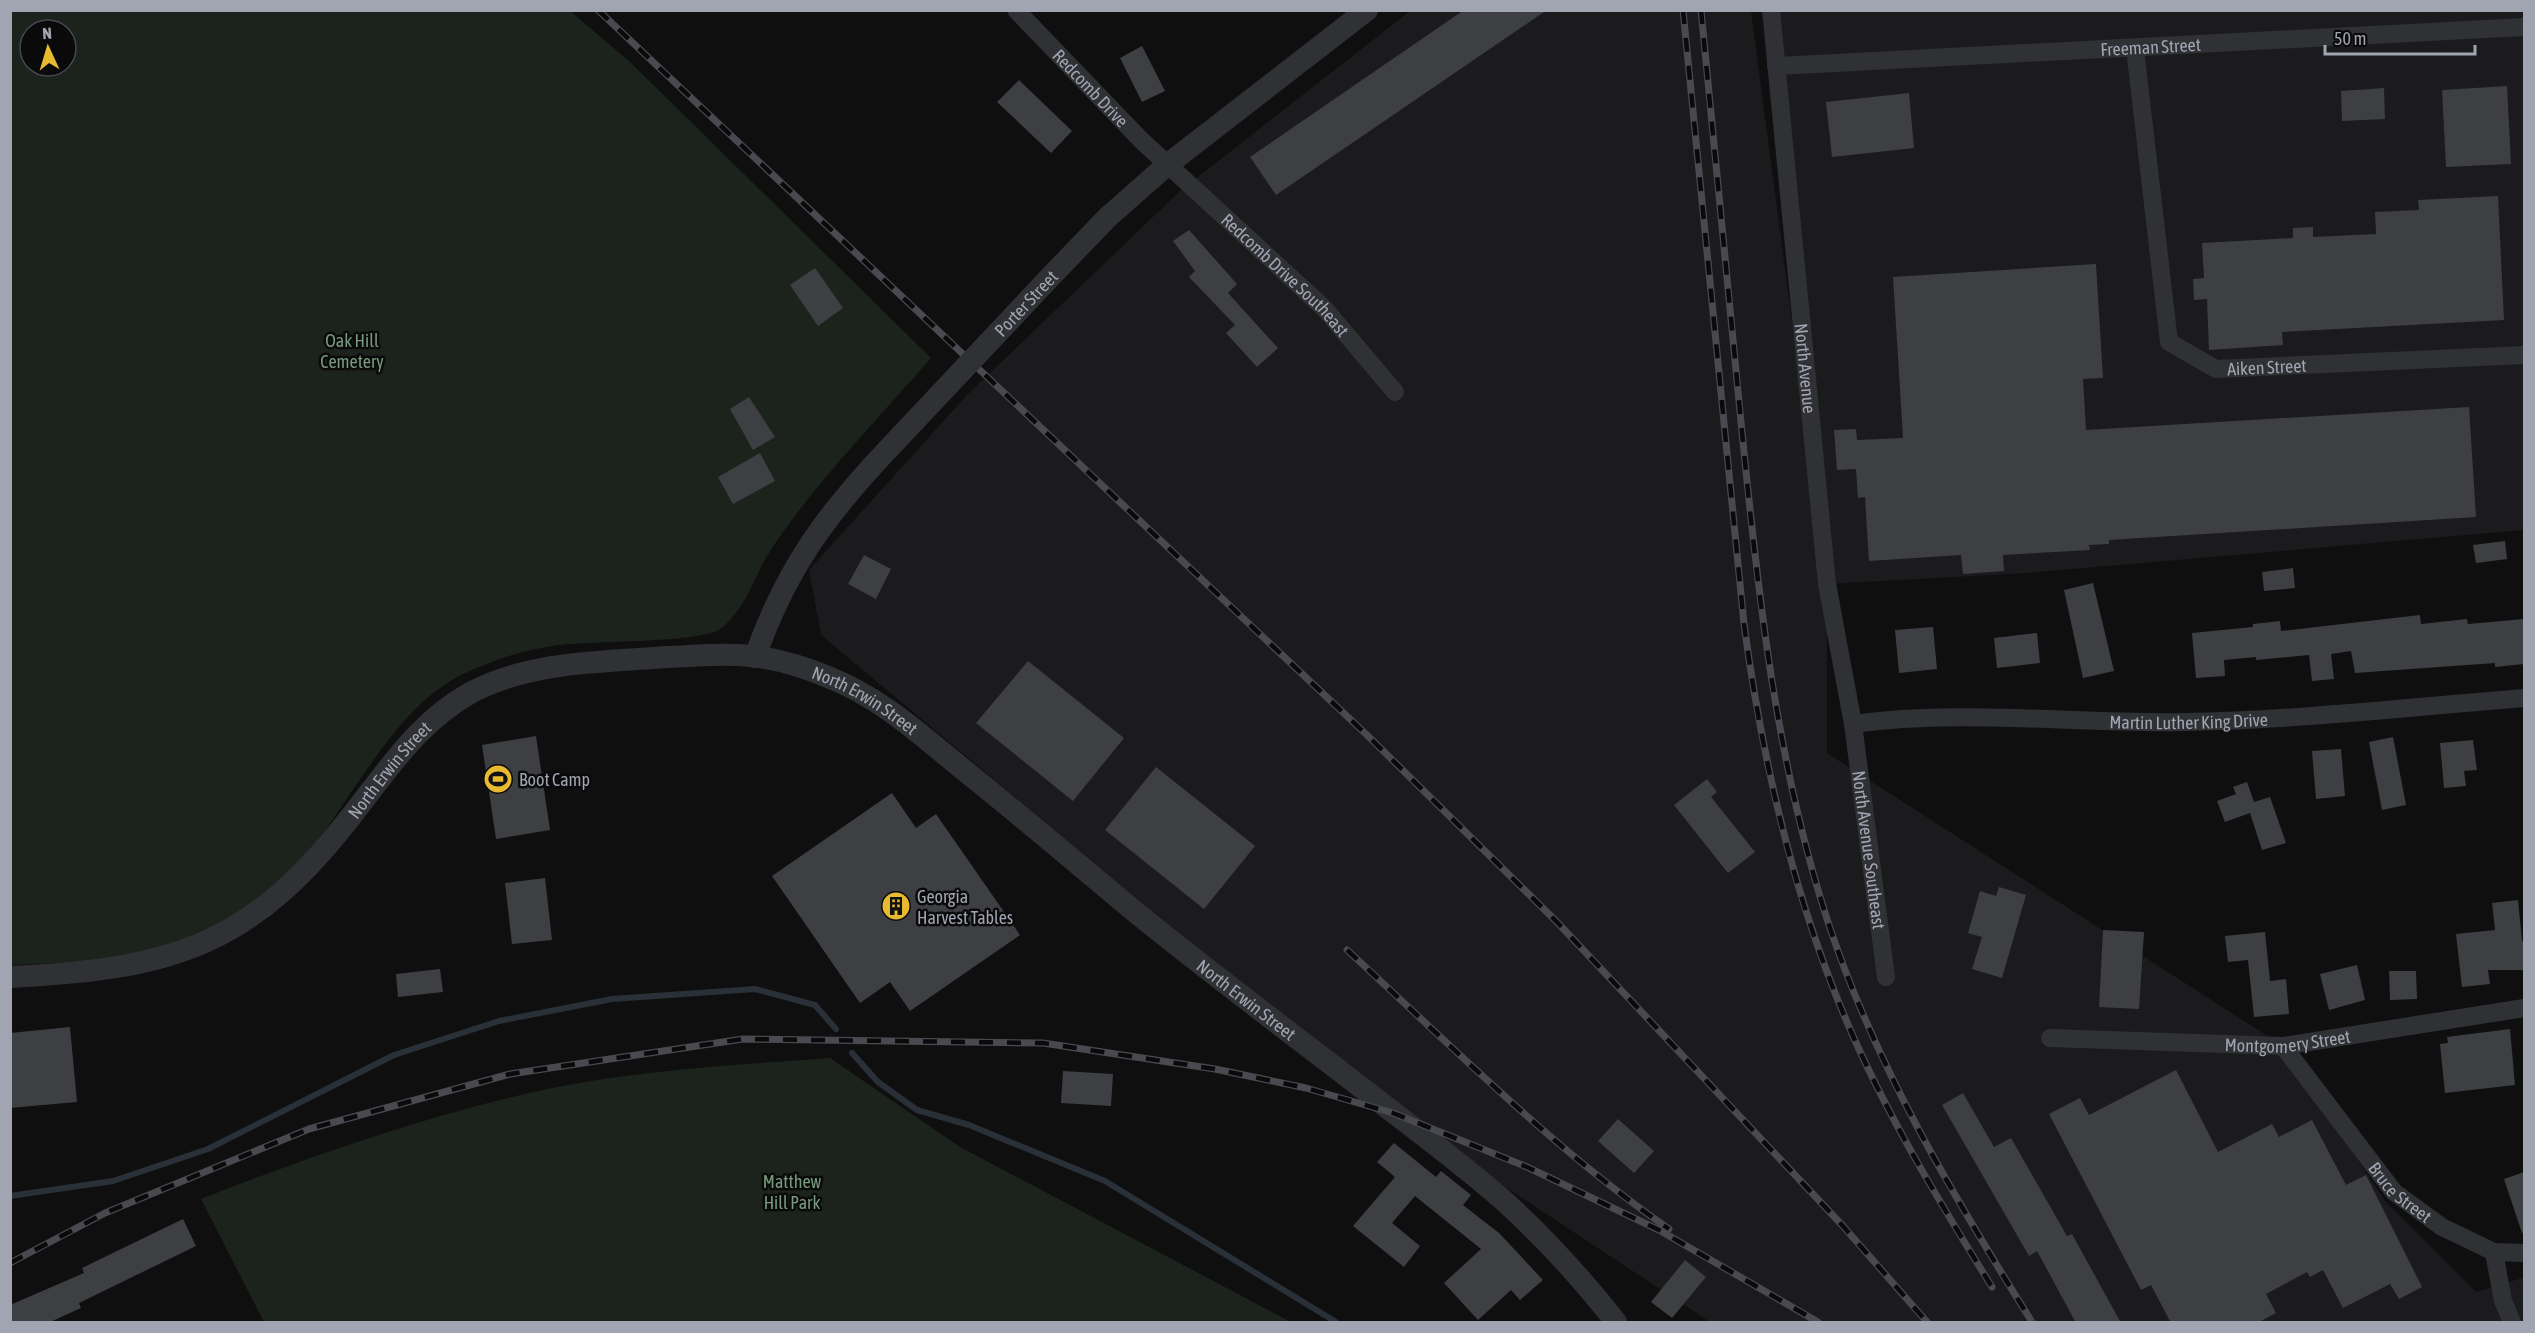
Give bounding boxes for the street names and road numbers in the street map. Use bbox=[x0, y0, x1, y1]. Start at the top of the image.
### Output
street label: Freeman Street bbox=[2100, 33, 2201, 60]
street label: Redcomb Drive bbox=[1049, 45, 1133, 131]
street label: Redcomb Drive Southeast bbox=[1217, 209, 1354, 341]
street label: Porter Street bbox=[990, 266, 1062, 340]
street label: North Avenue bbox=[1791, 322, 1821, 414]
street label: Aiken Street bbox=[2227, 354, 2307, 379]
street label: North Erwin Street bbox=[809, 661, 922, 739]
street label: Martin Luther King Drive bbox=[2109, 708, 2268, 733]
street label: North Erwin Street bbox=[343, 717, 435, 822]
street label: North Avenue Southeast bbox=[1849, 769, 1890, 930]
street label: North Erwin Street bbox=[1193, 955, 1300, 1044]
street label: Montgomery Street bbox=[2224, 1025, 2352, 1057]
street label: Bruce Street bbox=[2364, 1158, 2436, 1227]

